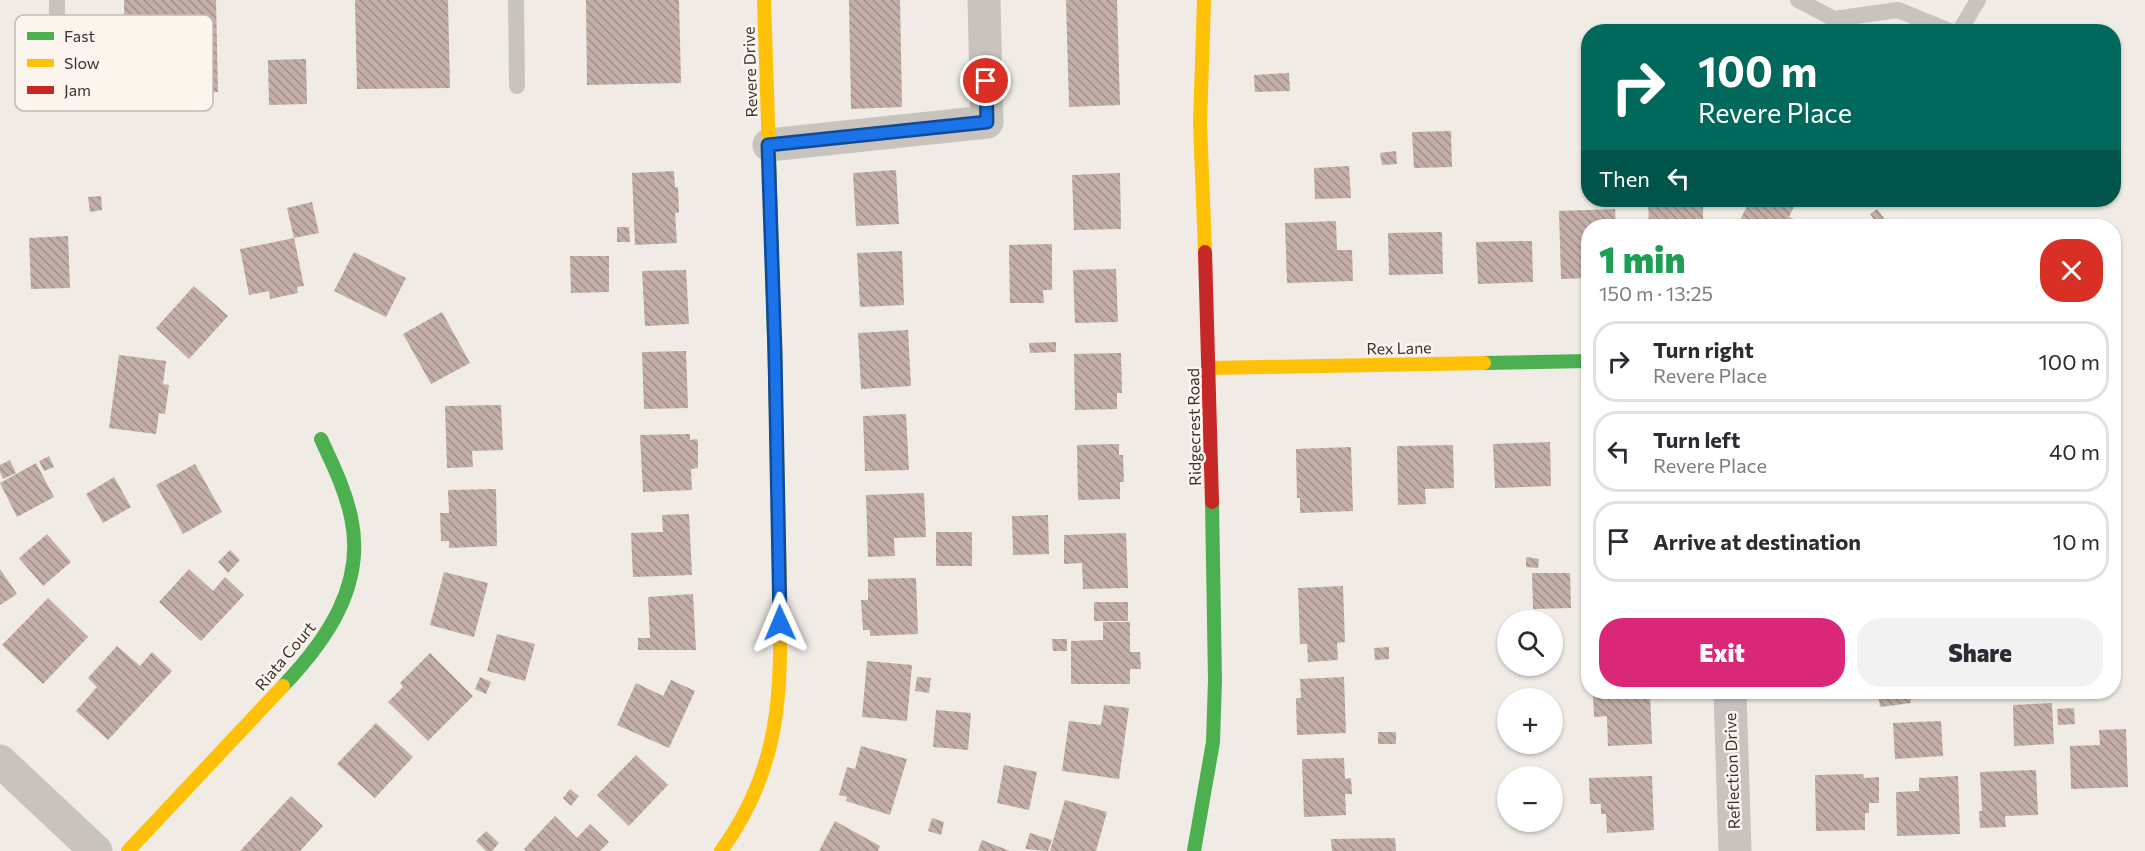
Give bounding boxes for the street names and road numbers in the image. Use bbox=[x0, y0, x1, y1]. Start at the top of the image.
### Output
street label: Revere Drive bbox=[738, 26, 761, 118]
street label: Rex Lane bbox=[1366, 337, 1432, 358]
street label: Ridgecrest Road bbox=[1183, 368, 1204, 486]
street label: Riata Court bbox=[250, 617, 319, 694]
street label: Reflection Drive bbox=[1720, 713, 1743, 830]

